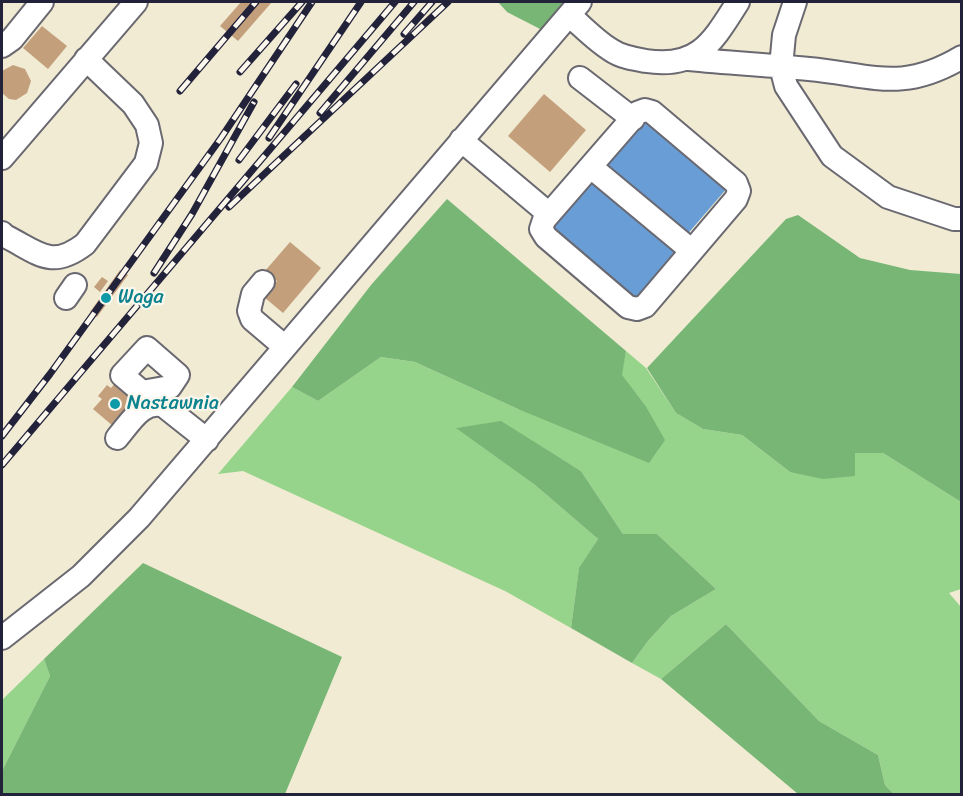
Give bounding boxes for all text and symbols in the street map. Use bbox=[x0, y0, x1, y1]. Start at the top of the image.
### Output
place label: Waga bbox=[118, 286, 164, 310]
marker: Waga bbox=[99, 291, 113, 305]
place label: Nastawnia bbox=[127, 392, 219, 416]
marker: Nastawnia bbox=[108, 397, 122, 411]

